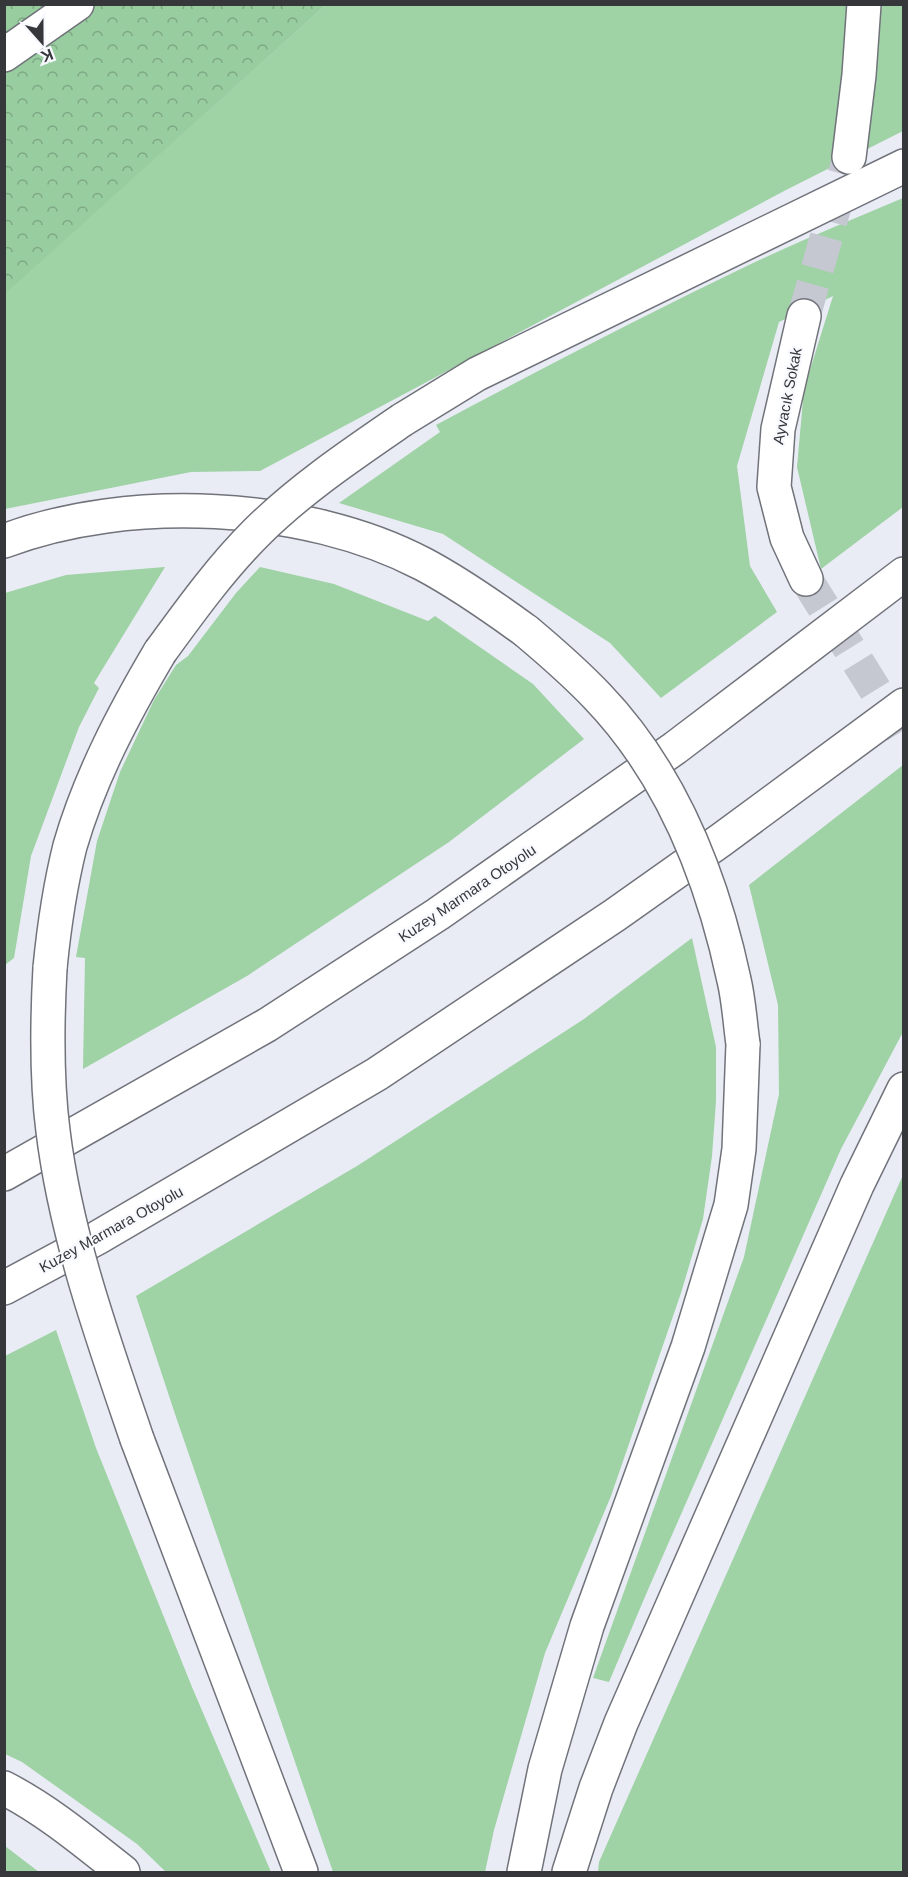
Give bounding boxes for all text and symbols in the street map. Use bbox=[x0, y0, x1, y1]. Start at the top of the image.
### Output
north arrow bbox=[12, 12, 72, 72]
text: K bbox=[38, 46, 56, 66]
street label: Ayvacık Sokak bbox=[769, 346, 805, 446]
street label: Kuzey Marmara Otoyolu bbox=[395, 841, 539, 945]
street label: Kuzey Marmara Otoyolu bbox=[36, 1182, 186, 1276]

